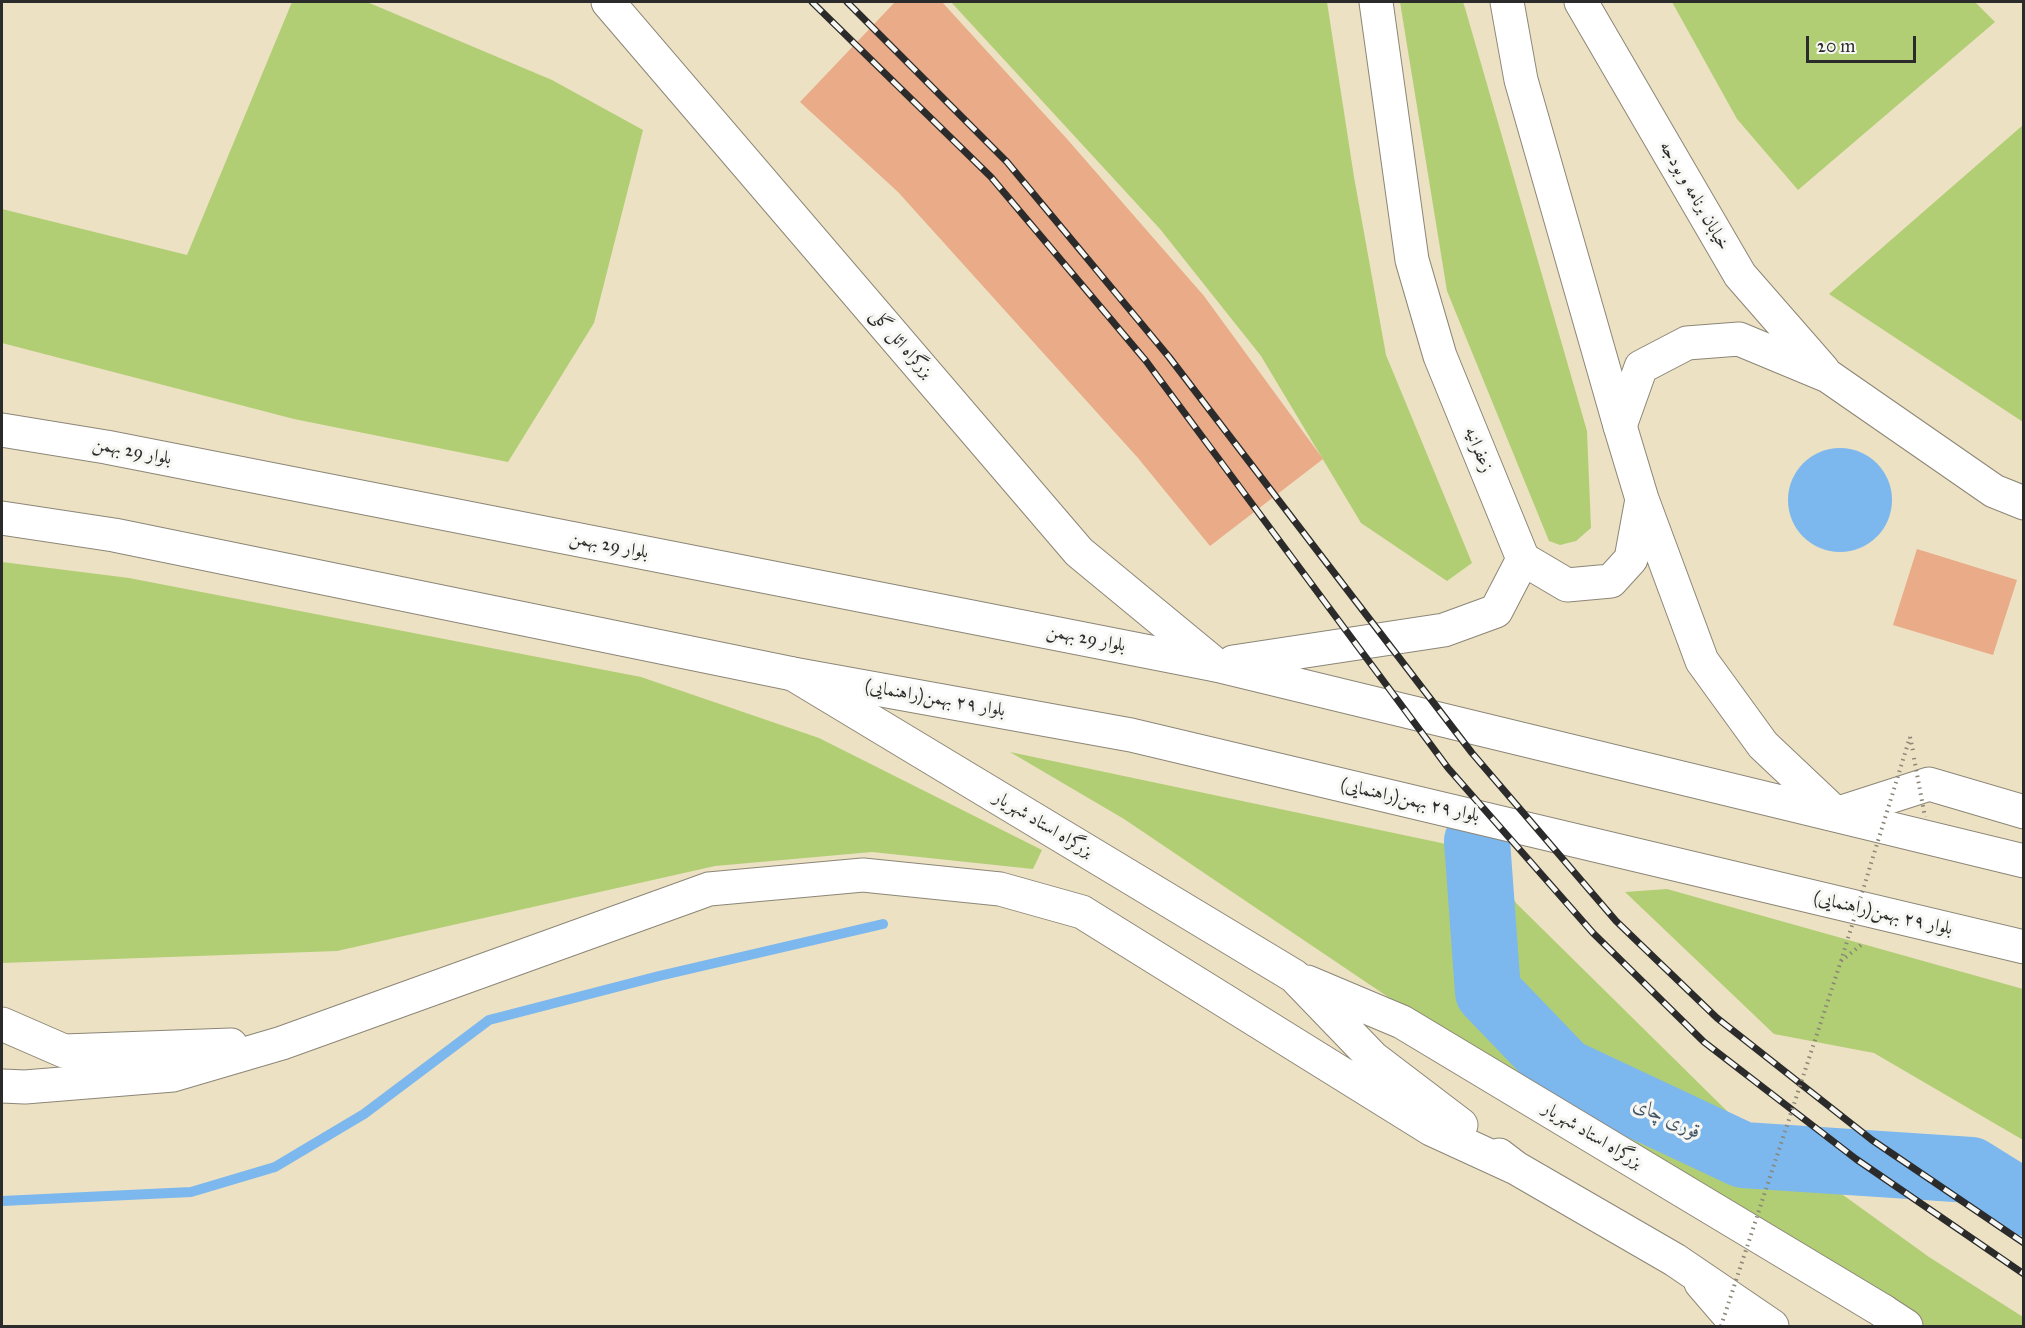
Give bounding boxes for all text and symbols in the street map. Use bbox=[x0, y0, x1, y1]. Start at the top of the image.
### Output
scale bar bbox=[1809, 24, 1918, 62]
text: 20 m bbox=[1817, 35, 1855, 57]
street label: خیابان برنامه و بودجه bbox=[1654, 138, 1734, 254]
street label: بزرگراه ائل گلی bbox=[865, 305, 937, 383]
street label: زعفرانیه bbox=[1459, 424, 1497, 476]
street label: بلوار 29 بهمن bbox=[91, 434, 173, 470]
street label: بلوار 29 بهمن bbox=[568, 528, 650, 564]
street label: بلوار 29 بهمن bbox=[1045, 621, 1127, 657]
street label: بلوار ٢٩ بهمن(راهنمایی) bbox=[863, 676, 1007, 722]
street label: بلوار ٢٩ بهمن(راهنمایی) bbox=[1338, 775, 1482, 827]
street label: بزرگراه استاد شهریار bbox=[989, 787, 1097, 863]
street label: بلوار ٢٩ بهمن(راهنمایی) bbox=[1811, 888, 1955, 940]
water label: قوری چای bbox=[1629, 1093, 1705, 1145]
street label: بزرگراه استاد شهریار bbox=[1538, 1098, 1646, 1174]

